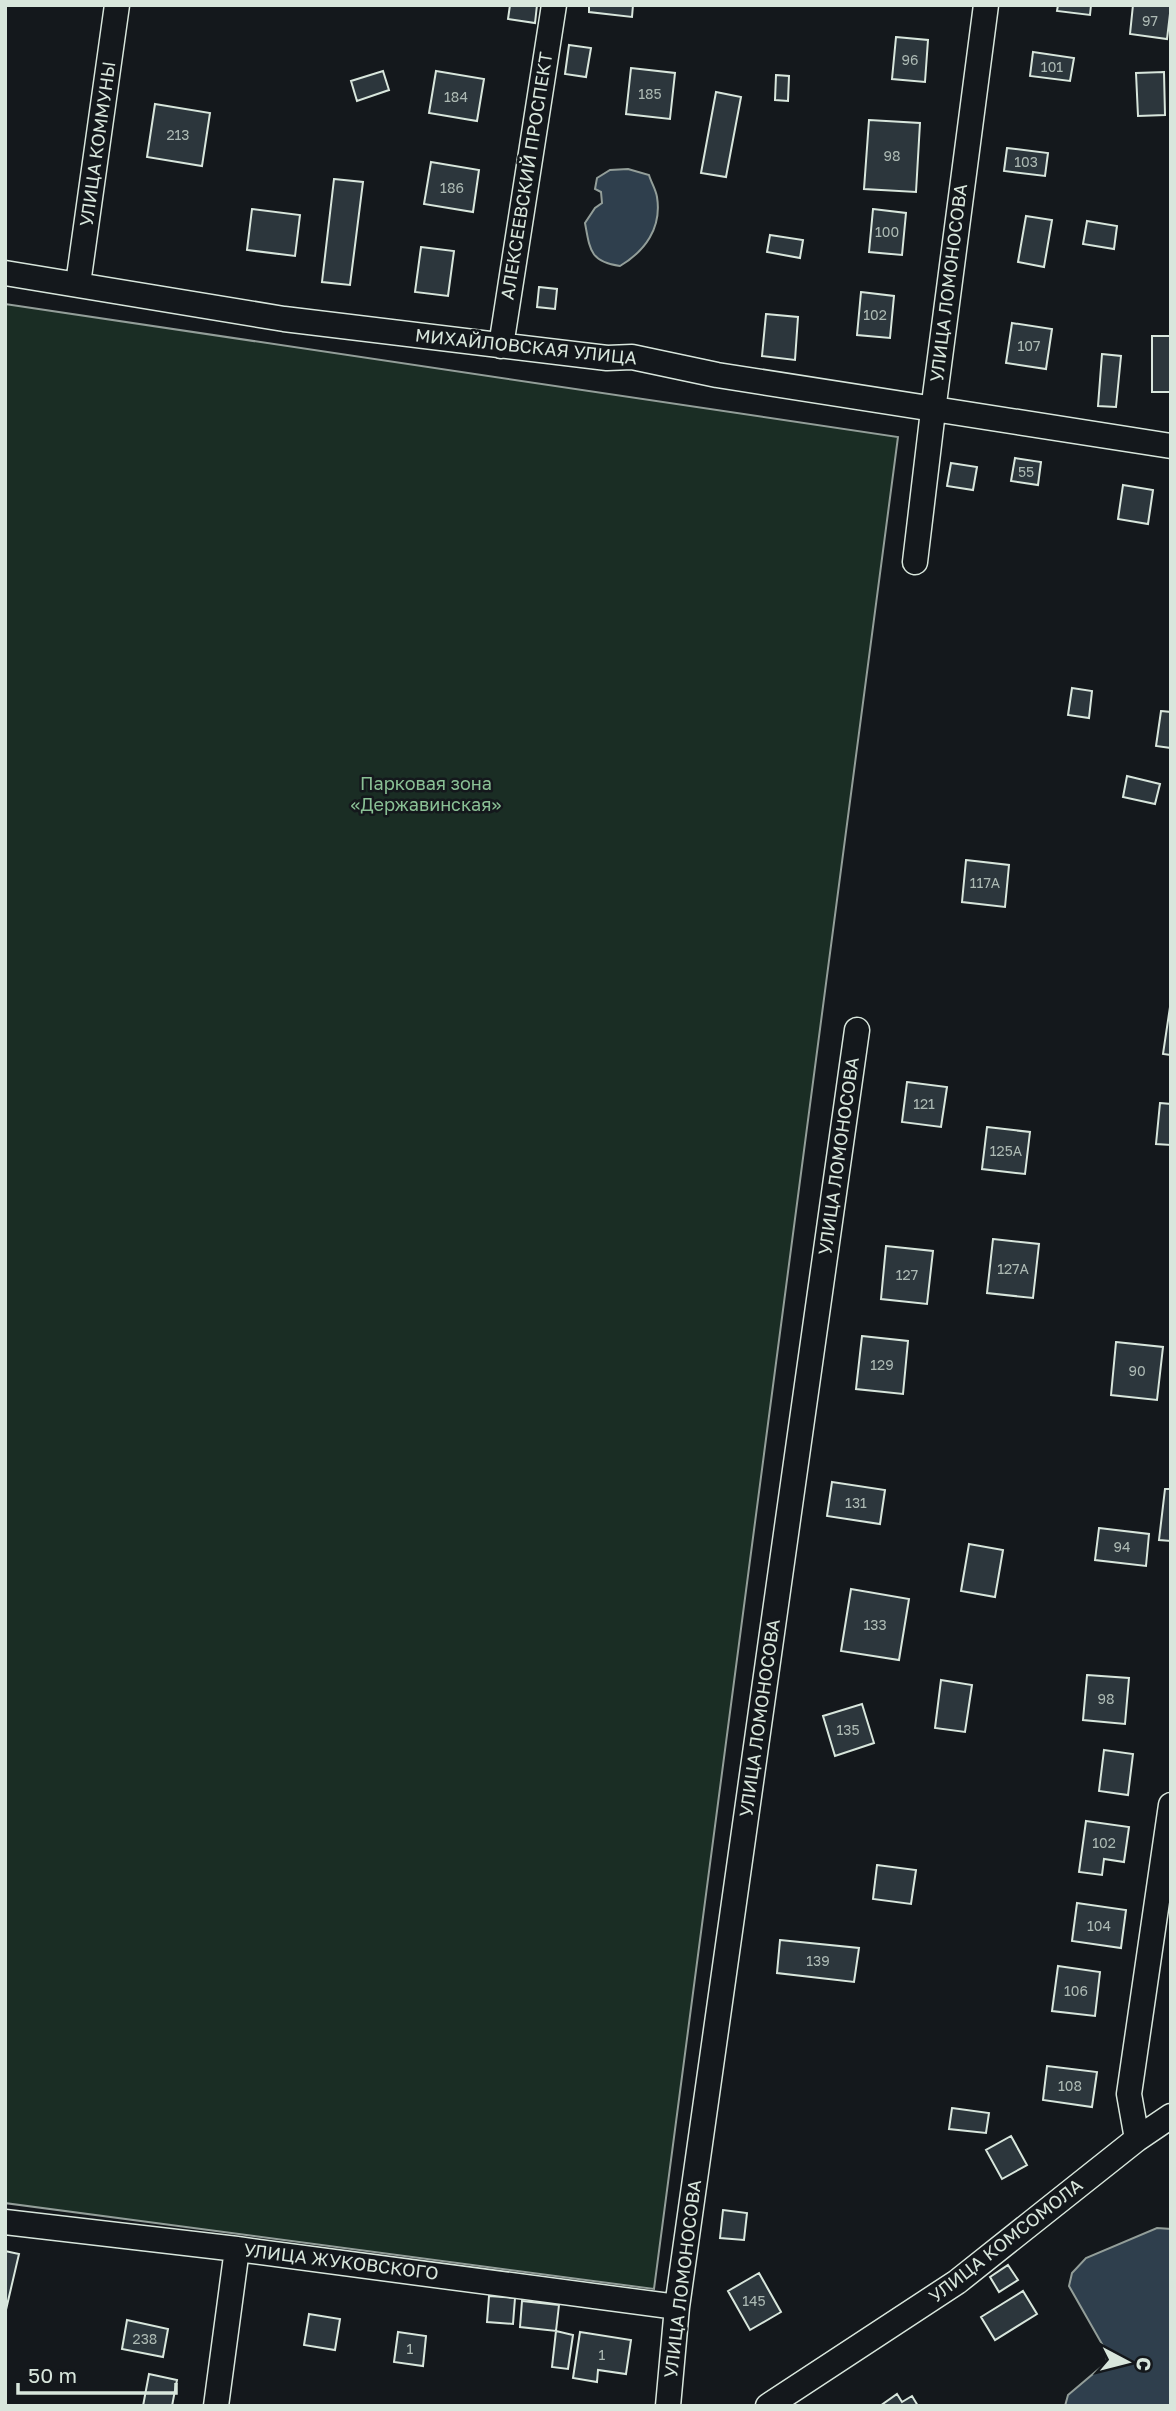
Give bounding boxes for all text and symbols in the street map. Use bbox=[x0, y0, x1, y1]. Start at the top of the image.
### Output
house number: 97 bbox=[1142, 12, 1158, 29]
street label: АЛЕКСЕЕВСКИЙ ПРОСПЕКТ bbox=[496, 50, 556, 301]
house number: 96 bbox=[902, 51, 918, 68]
house number: 101 bbox=[1041, 58, 1063, 75]
street label: УЛИЦА КОММУНЫ bbox=[75, 60, 120, 228]
house number: 185 bbox=[638, 85, 662, 102]
house number: 184 bbox=[444, 88, 468, 105]
house number: 213 bbox=[166, 126, 190, 143]
house number: 98 bbox=[883, 147, 901, 164]
house number: 103 bbox=[1014, 153, 1038, 170]
house number: 186 bbox=[440, 179, 464, 196]
street label: УЛИЦА ЛОМОНОСОВА bbox=[925, 182, 971, 383]
house number: 100 bbox=[875, 223, 899, 240]
house number: 102 bbox=[863, 306, 887, 323]
street label: МИХАЙЛОВСКАЯ УЛИЦА bbox=[414, 323, 638, 369]
house number: 107 bbox=[1018, 337, 1040, 354]
house number: 55 bbox=[1018, 463, 1034, 480]
park label: Парковая зона «Державинская» bbox=[351, 772, 502, 815]
house number: 117А bbox=[970, 874, 1001, 891]
street label: УЛИЦА ЛОМОНОСОВА bbox=[813, 1055, 863, 1256]
house number: 121 bbox=[913, 1095, 935, 1112]
house number: 125А bbox=[990, 1142, 1023, 1159]
house number: 127А bbox=[997, 1260, 1029, 1277]
house number: 127 bbox=[896, 1266, 918, 1283]
house number: 129 bbox=[870, 1356, 894, 1373]
house number: 90 bbox=[1128, 1362, 1146, 1379]
house number: 131 bbox=[845, 1494, 867, 1511]
house number: 94 bbox=[1113, 1538, 1131, 1555]
house number: 133 bbox=[863, 1616, 887, 1633]
street label: УЛИЦА ЛОМОНОСОВА bbox=[734, 1617, 784, 1818]
house number: 98 bbox=[1097, 1690, 1115, 1707]
house number: 135 bbox=[836, 1721, 860, 1738]
house number: 102 bbox=[1092, 1834, 1116, 1851]
house number: 104 bbox=[1087, 1917, 1111, 1934]
house number: 139 bbox=[806, 1952, 830, 1969]
house number: 106 bbox=[1064, 1982, 1088, 1999]
house number: 108 bbox=[1058, 2077, 1082, 2094]
street label: УЛИЦА КОМСОМОЛА bbox=[924, 2173, 1087, 2307]
street label: УЛИЦА ЛОМОНОСОВА bbox=[659, 2178, 705, 2379]
street label: УЛИЦА ЖУКОВСКОГО bbox=[242, 2238, 440, 2284]
house number: 145 bbox=[742, 2292, 766, 2309]
north arrow bbox=[1092, 2327, 1162, 2397]
house number: 238 bbox=[133, 2330, 157, 2347]
house number: 1 bbox=[407, 2340, 414, 2357]
house number: 1 bbox=[599, 2346, 606, 2363]
scale bar bbox=[18, 2352, 175, 2396]
text: С bbox=[1132, 2356, 1157, 2372]
text: 50 m bbox=[28, 2362, 77, 2388]

